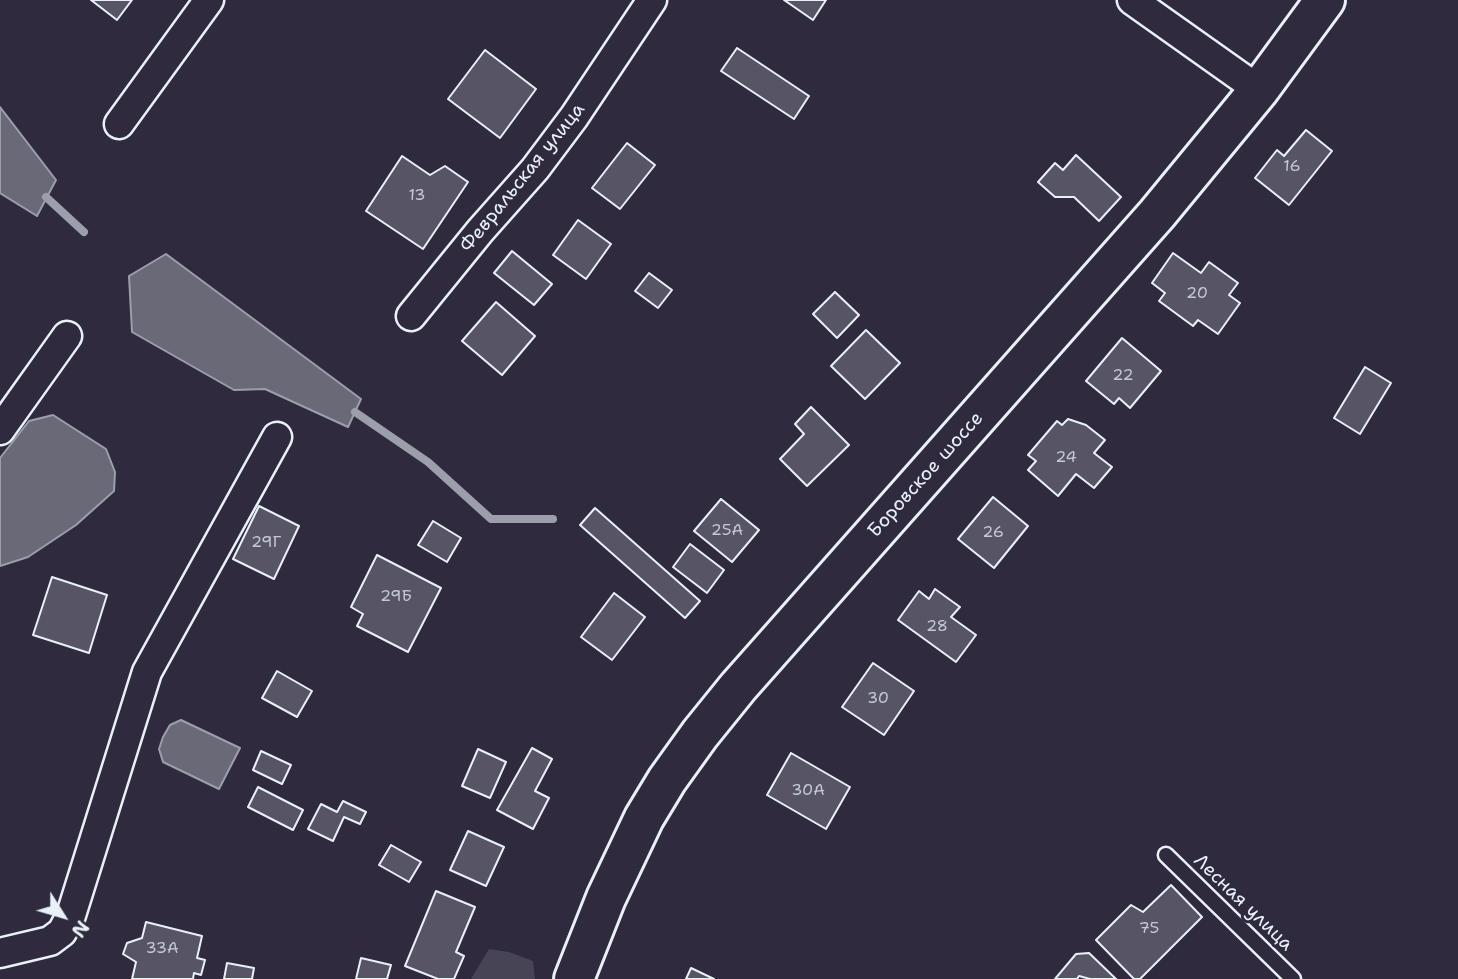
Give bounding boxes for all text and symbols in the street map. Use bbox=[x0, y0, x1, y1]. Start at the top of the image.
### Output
street label: Февральская улица bbox=[456, 99, 590, 257]
house number: 16 bbox=[1283, 157, 1301, 177]
house number: 13 bbox=[408, 186, 426, 206]
house number: 20 bbox=[1186, 284, 1208, 304]
house number: 22 bbox=[1112, 366, 1134, 386]
street label: Боровское шоссе bbox=[864, 407, 988, 543]
house number: 24 bbox=[1055, 448, 1077, 468]
house number: 25А bbox=[711, 521, 743, 541]
house number: 26 bbox=[982, 523, 1004, 543]
house number: 29Г bbox=[251, 533, 281, 553]
house number: 29Б bbox=[380, 587, 412, 607]
house number: 28 bbox=[926, 617, 948, 637]
house number: 30 bbox=[867, 689, 889, 709]
house number: 30А bbox=[791, 781, 825, 801]
street label: Лесная улица bbox=[1189, 850, 1297, 956]
north arrow bbox=[28, 881, 98, 951]
text: N bbox=[66, 915, 95, 942]
house number: 75 bbox=[1139, 919, 1159, 939]
house number: 33А bbox=[145, 939, 179, 959]

